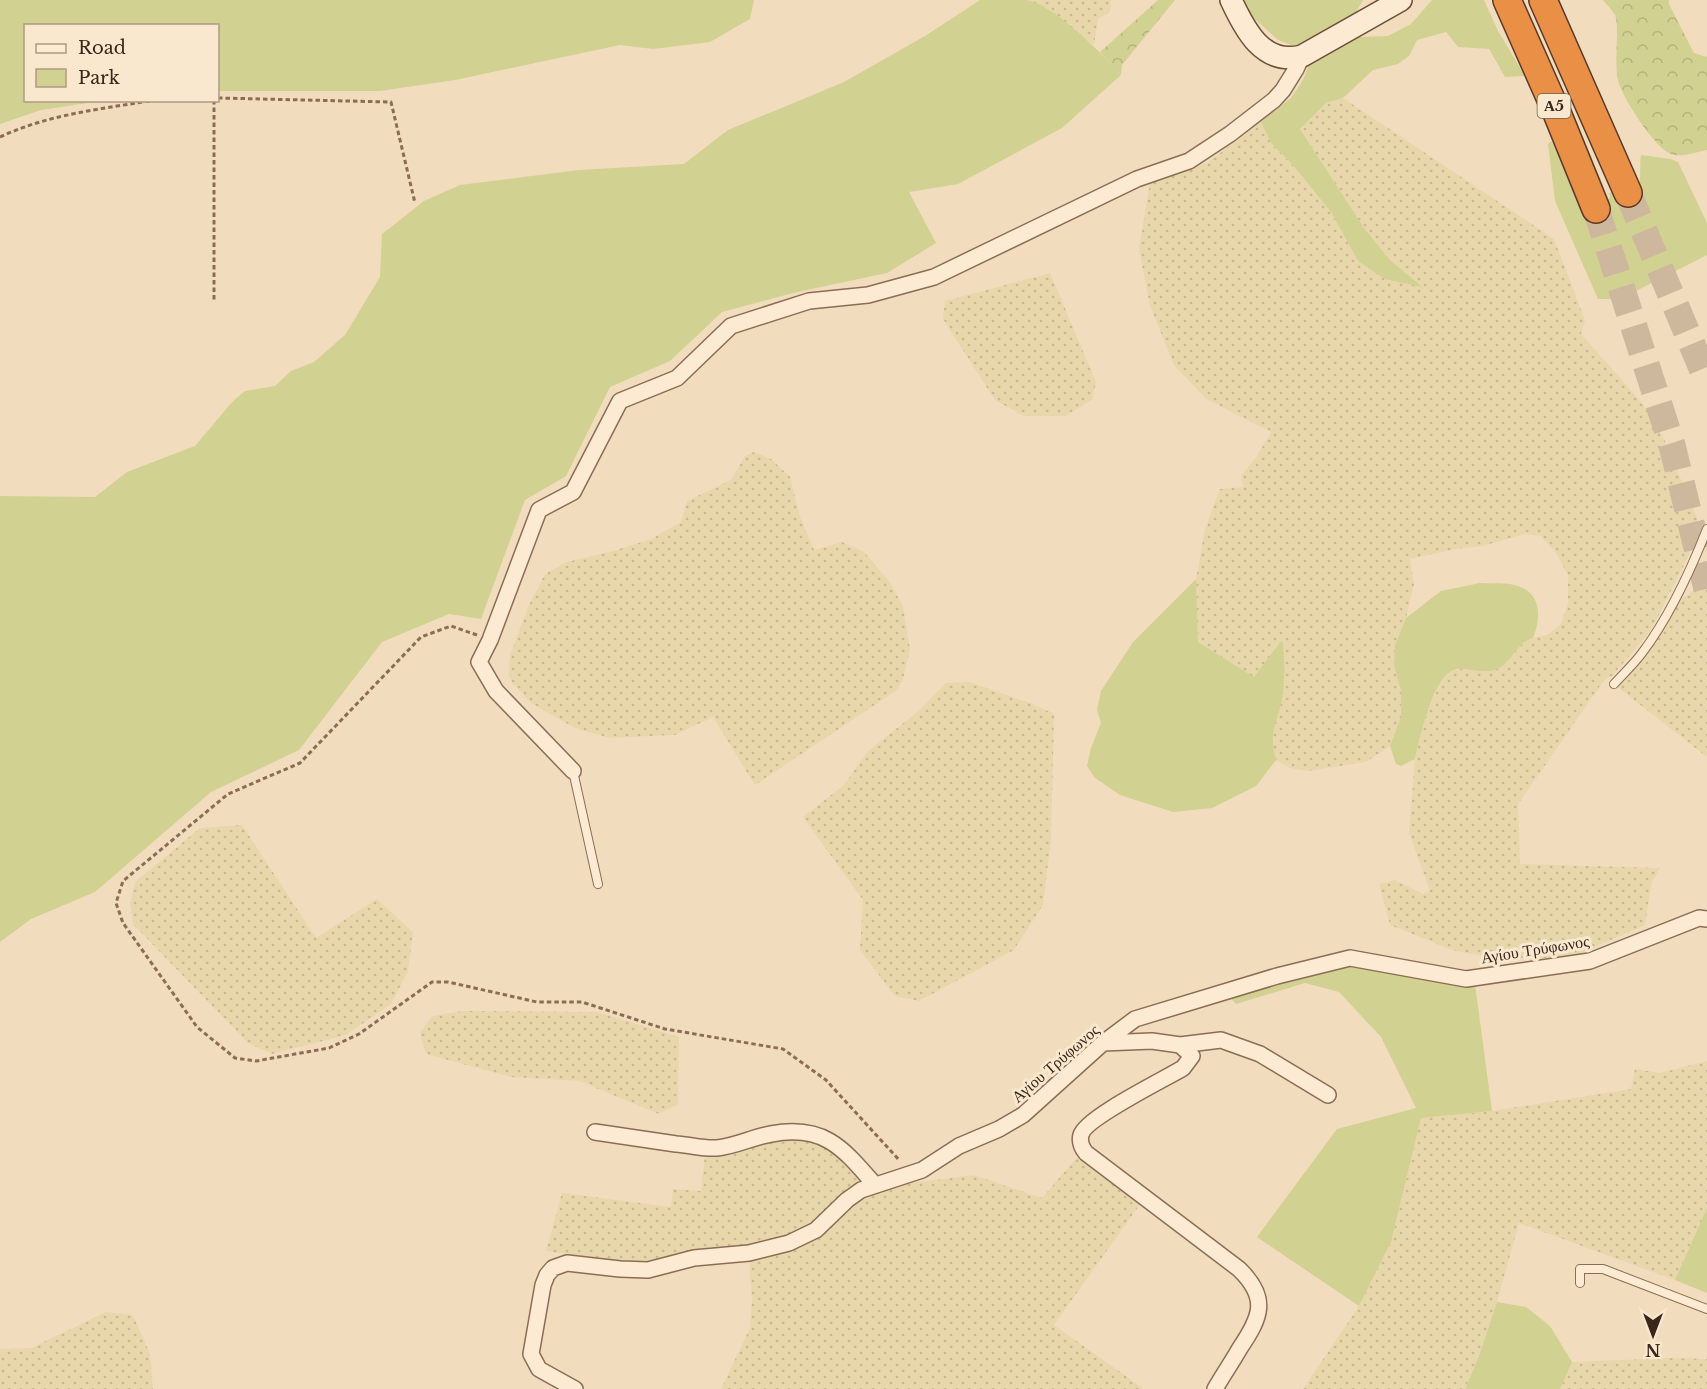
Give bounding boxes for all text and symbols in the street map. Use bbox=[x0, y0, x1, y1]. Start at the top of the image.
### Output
legend bbox=[24, 24, 219, 102]
text: Road bbox=[78, 37, 126, 59]
text: Park bbox=[78, 67, 120, 89]
road number: Α5 bbox=[1538, 94, 1570, 118]
street label: Αγίου Τρύφωνος bbox=[1479, 930, 1591, 967]
street label: Αγίου Τρύφωνος bbox=[1007, 1019, 1103, 1106]
north arrow bbox=[1623, 1305, 1683, 1365]
text: N bbox=[1645, 1340, 1661, 1360]

